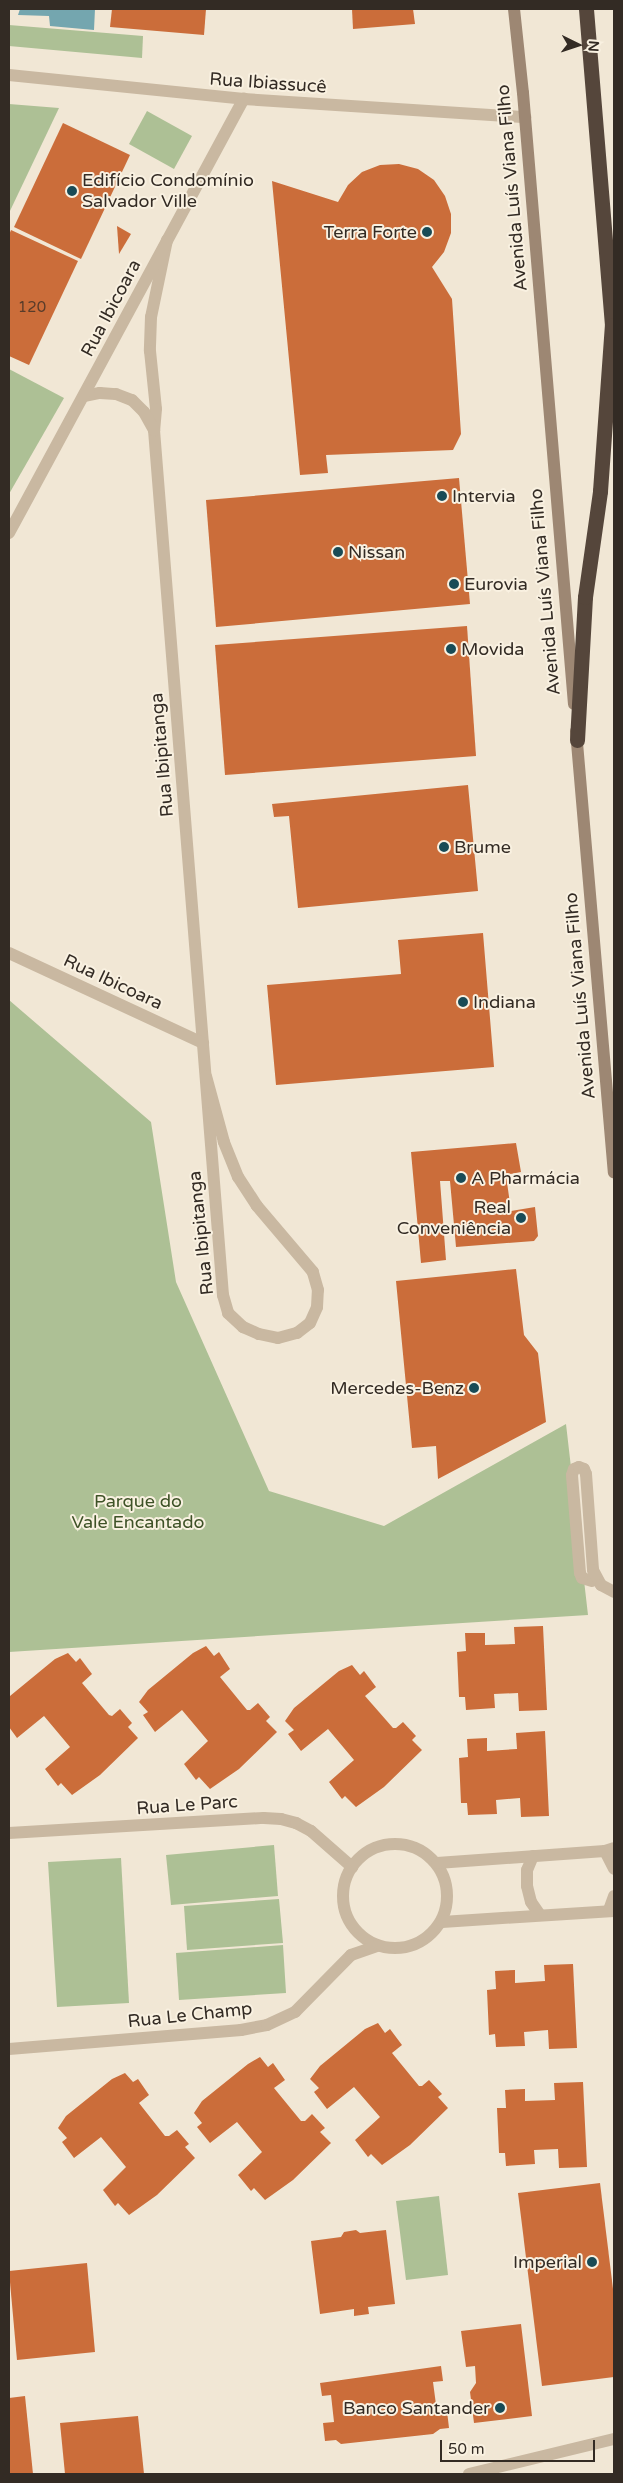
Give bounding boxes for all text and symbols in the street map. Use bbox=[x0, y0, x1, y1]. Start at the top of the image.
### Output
north arrow bbox=[553, 20, 603, 70]
text: N bbox=[585, 40, 602, 52]
street label: Rua Ibiassucê bbox=[209, 68, 327, 98]
street label: Avenida Luís Viana Filho bbox=[492, 84, 532, 292]
place label: Edifício Condomínio Salvador Ville bbox=[82, 170, 254, 212]
marker: Edifício Condomínio Salvador Ville bbox=[66, 185, 78, 197]
place label: Terra Forte bbox=[323, 221, 417, 243]
marker: Terra Forte bbox=[421, 226, 433, 238]
street label: Rua Ibicoara bbox=[76, 256, 146, 360]
house number: 120 bbox=[18, 299, 46, 317]
place label: Intervia bbox=[452, 485, 516, 507]
street label: Avenida Luís Viana Filho bbox=[525, 488, 565, 696]
marker: Intervia bbox=[436, 490, 448, 502]
place label: Nissan bbox=[348, 541, 405, 563]
marker: Nissan bbox=[332, 546, 344, 558]
place label: Eurovia bbox=[464, 573, 528, 595]
marker: Eurovia bbox=[448, 578, 460, 590]
place label: Movida bbox=[461, 638, 524, 660]
marker: Movida bbox=[445, 643, 457, 655]
street label: Rua Ibipitanga bbox=[146, 692, 178, 818]
place label: Brume bbox=[454, 836, 511, 858]
marker: Brume bbox=[438, 841, 450, 853]
street label: Avenida Luís Viana Filho bbox=[560, 892, 600, 1100]
street label: Rua Ibicoara bbox=[60, 950, 166, 1014]
place label: Indiana bbox=[473, 991, 536, 1013]
marker: Indiana bbox=[457, 996, 469, 1008]
place label: A Pharmácia bbox=[471, 1167, 580, 1189]
street label: Rua Ibipitanga bbox=[184, 1170, 218, 1296]
marker: A Pharmácia bbox=[455, 1172, 467, 1184]
place label: Real Conveniência bbox=[397, 1197, 511, 1240]
marker: Real Conveniência bbox=[515, 1212, 527, 1224]
place label: Mercedes-Benz bbox=[330, 1377, 464, 1399]
marker: Mercedes-Benz bbox=[468, 1382, 480, 1394]
park label: Parque do Vale Encantado bbox=[71, 1491, 205, 1534]
street label: Rua Le Parc bbox=[135, 1791, 239, 1819]
street label: Rua Le Champ bbox=[127, 1998, 253, 2032]
place label: Imperial bbox=[513, 2251, 582, 2273]
marker: Imperial bbox=[586, 2256, 598, 2268]
place label: Banco Santander bbox=[343, 2397, 490, 2419]
marker: Banco Santander bbox=[494, 2402, 506, 2414]
scale bar bbox=[443, 2430, 598, 2462]
text: 50 m bbox=[448, 2440, 485, 2458]

